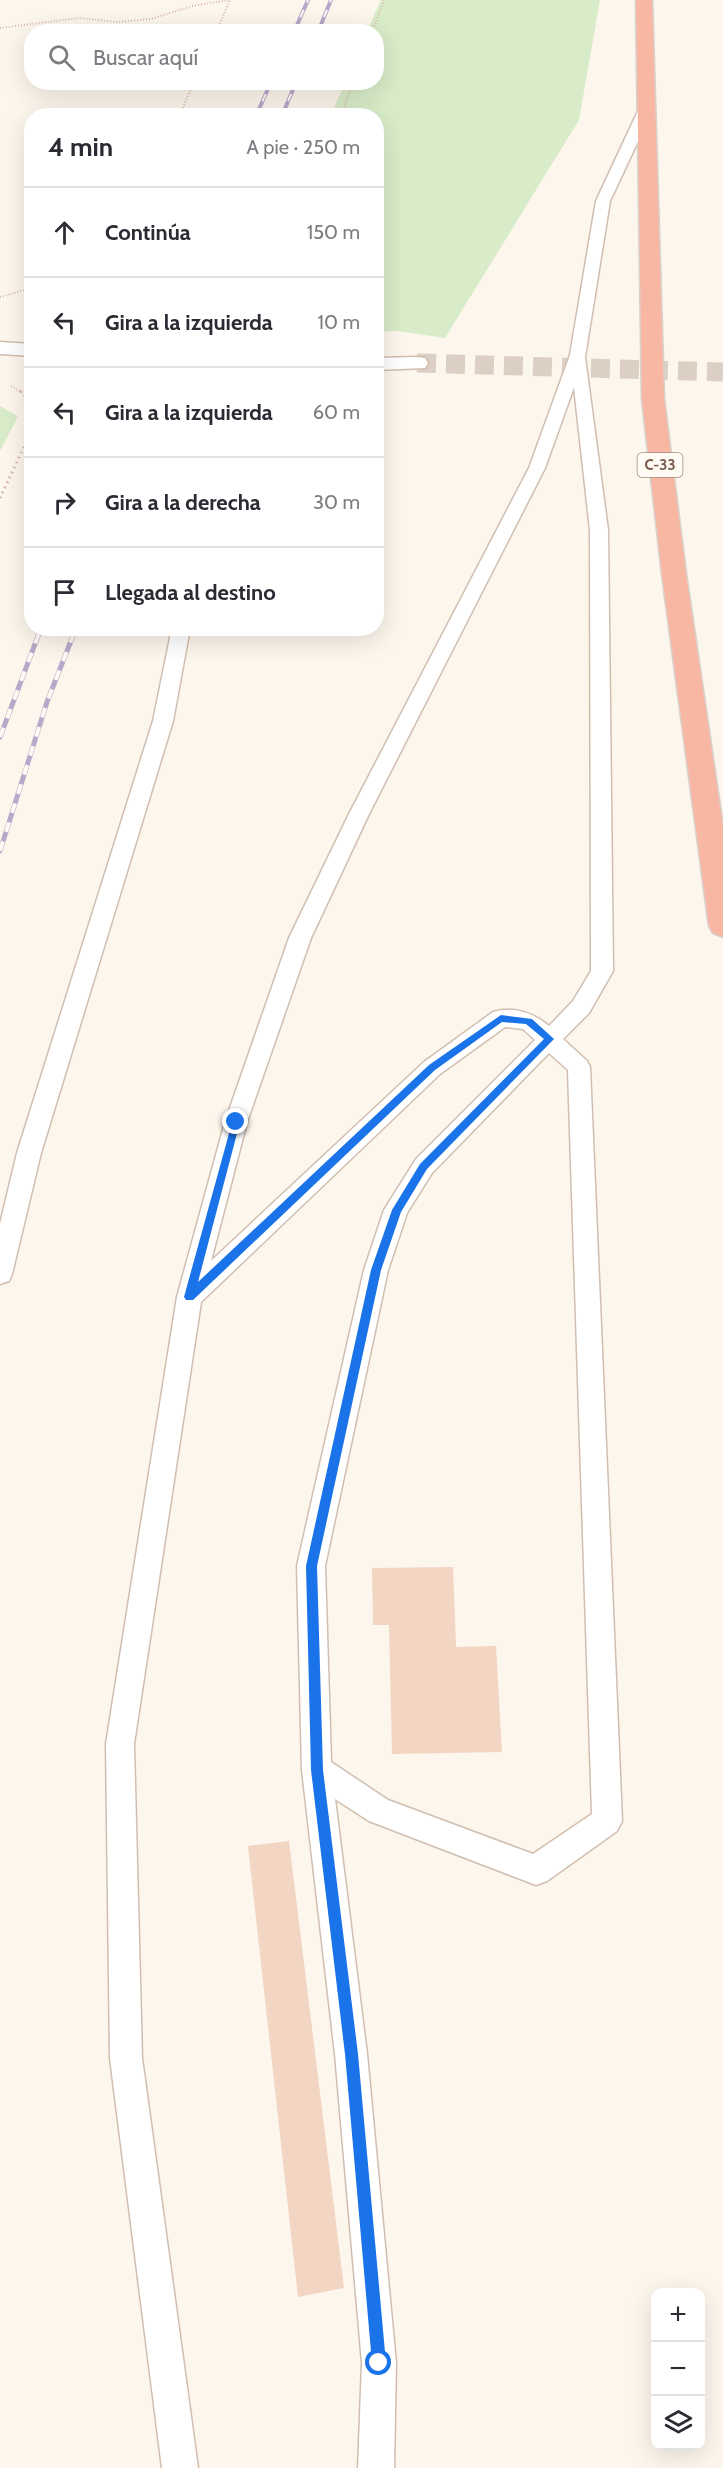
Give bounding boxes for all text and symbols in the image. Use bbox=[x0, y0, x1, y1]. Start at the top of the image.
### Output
search box bbox=[24, 24, 384, 90]
icon: search bbox=[45, 41, 78, 74]
text: Buscar aquí bbox=[93, 44, 198, 71]
text: 4 min bbox=[48, 131, 113, 163]
text: A pie · 250 m bbox=[247, 135, 360, 159]
icon: ahead bbox=[48, 216, 81, 249]
text: Continúa bbox=[105, 219, 191, 246]
text: 150 m bbox=[307, 220, 360, 244]
icon: left bbox=[48, 306, 81, 339]
text: Gira a la izquierda bbox=[105, 309, 273, 336]
text: 10 m bbox=[317, 310, 360, 334]
icon: left bbox=[48, 396, 81, 429]
text: Gira a la izquierda bbox=[105, 399, 273, 426]
text: 60 m bbox=[313, 400, 360, 424]
road number: C-33 bbox=[638, 453, 682, 477]
icon: right bbox=[48, 486, 81, 519]
text: Gira a la derecha bbox=[105, 489, 261, 516]
text: 30 m bbox=[313, 490, 360, 514]
icon: arrive bbox=[48, 576, 81, 609]
text: Llegada al destino bbox=[105, 579, 276, 606]
route end bbox=[222, 1108, 248, 1134]
map controls bbox=[651, 2288, 705, 2450]
button: + bbox=[651, 2288, 705, 2342]
button: − bbox=[651, 2342, 705, 2396]
route start bbox=[365, 2349, 391, 2375]
button: layers bbox=[651, 2396, 705, 2450]

